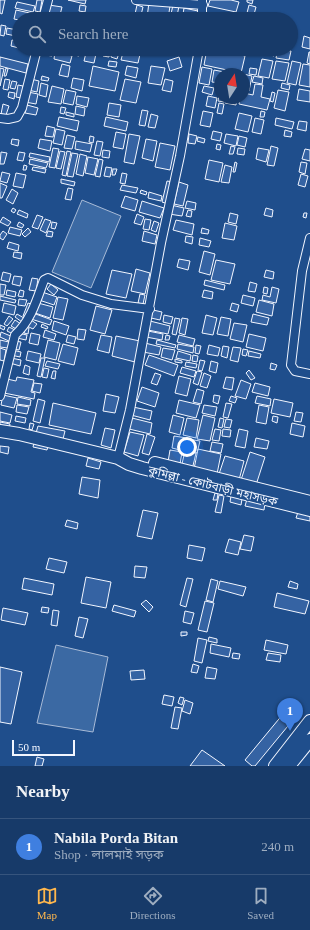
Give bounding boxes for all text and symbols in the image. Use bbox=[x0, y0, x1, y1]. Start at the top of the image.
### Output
search box bbox=[12, 12, 298, 56]
icon: search bbox=[26, 23, 48, 45]
text: Search here bbox=[58, 26, 128, 42]
north arrow bbox=[214, 68, 250, 104]
your location bbox=[177, 437, 197, 457]
street label: কুমিল্লা - কোটবাড়ী মহাসড়ক bbox=[146, 462, 280, 510]
pin: 1 bbox=[277, 698, 303, 731]
scale bar bbox=[12, 738, 75, 757]
text: 50 m bbox=[18, 741, 40, 753]
text: Nearby bbox=[16, 782, 70, 801]
text: Nabila Porda Bitan bbox=[54, 830, 178, 846]
text: 1 bbox=[26, 839, 32, 854]
text: 240 m bbox=[261, 839, 294, 854]
text: Shop · লালমাই সড়ক bbox=[54, 847, 163, 862]
tab: Map bbox=[36, 885, 58, 921]
tab: Directions bbox=[130, 885, 175, 921]
tab: Saved bbox=[247, 885, 274, 921]

